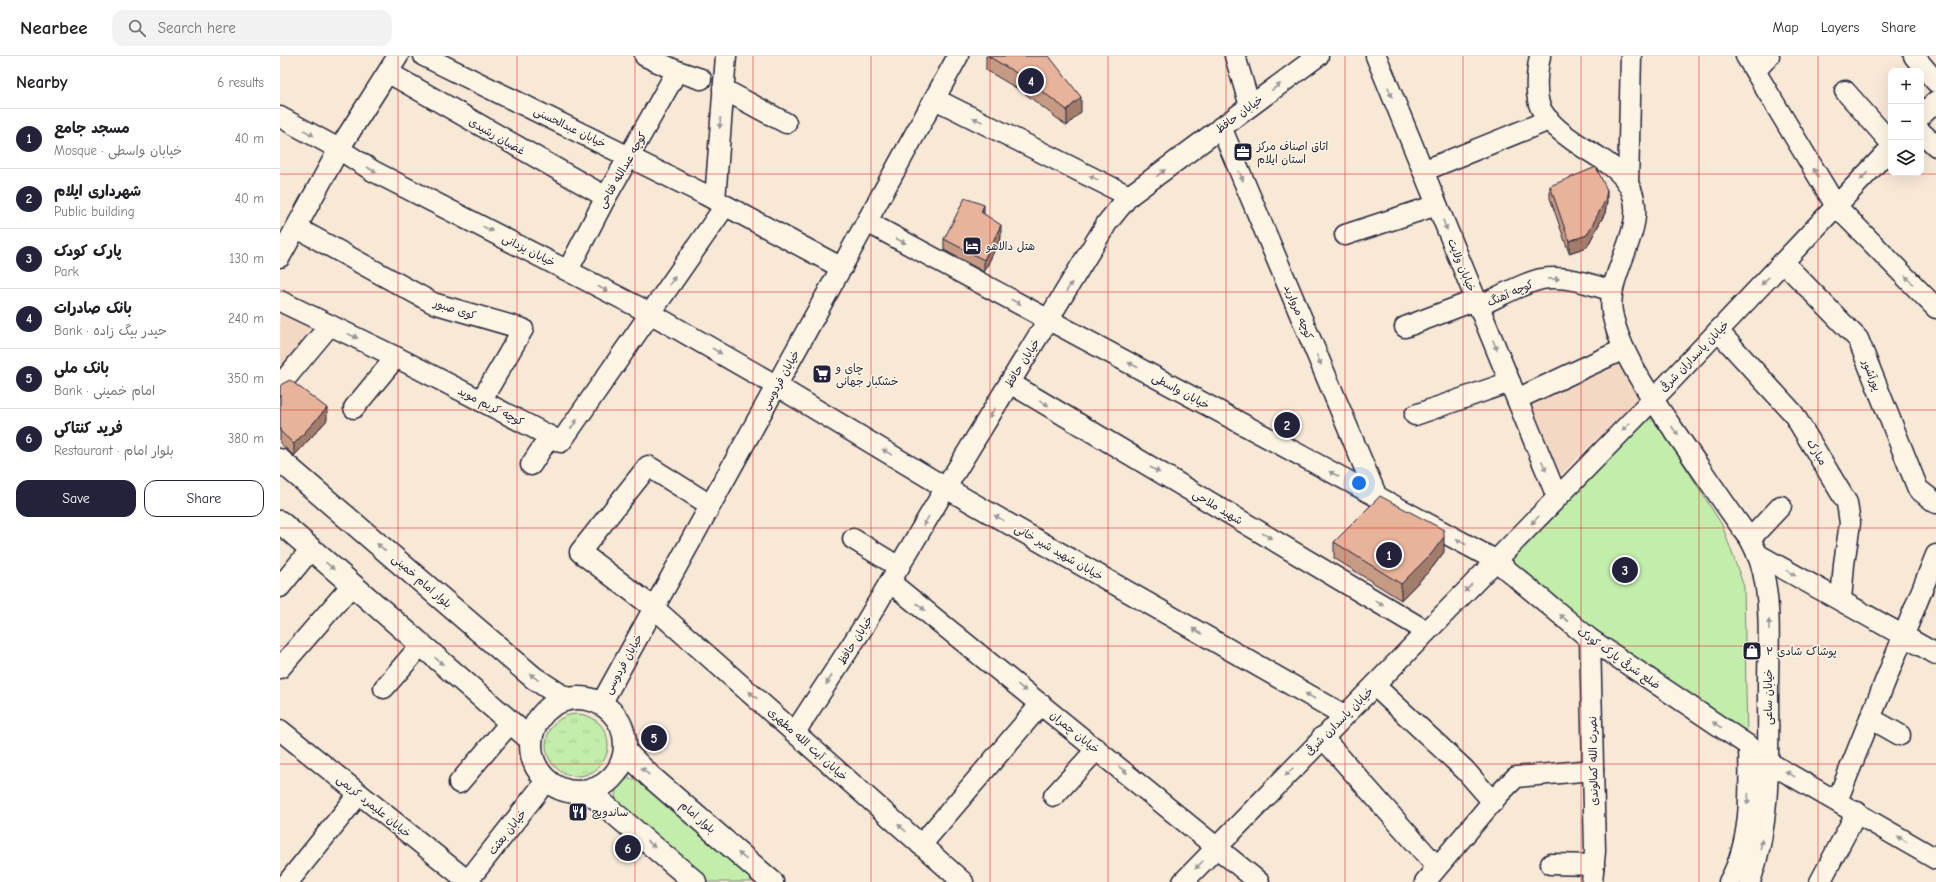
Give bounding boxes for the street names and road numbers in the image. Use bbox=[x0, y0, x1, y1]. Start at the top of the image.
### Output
street label: خیابان حافظ bbox=[1213, 93, 1266, 137]
street label: خیابان عبدالحسنی bbox=[531, 104, 608, 151]
street label: غضبان رشیدی bbox=[466, 115, 527, 159]
street label: کوچه عبدالله فتاحی bbox=[595, 130, 650, 211]
street label: خیابان یزدانی bbox=[500, 232, 557, 270]
street label: خیابان ولایت bbox=[1444, 237, 1478, 294]
street label: کوچه آهنگ bbox=[1485, 277, 1536, 310]
street label: کوچه مروارید bbox=[1280, 283, 1316, 342]
street label: کوی صبور bbox=[431, 296, 478, 323]
street label: خیابان پاسداران شرقی bbox=[1656, 317, 1732, 395]
street label: خیابان حافظ bbox=[1002, 336, 1043, 391]
street label: خیابان فردوسی bbox=[759, 348, 803, 413]
street label: پورآشور bbox=[1858, 357, 1884, 393]
street label: خیابان واسطی bbox=[1149, 371, 1212, 413]
street label: کوچه کریم موید bbox=[455, 384, 526, 431]
street label: مبارک bbox=[1803, 437, 1829, 468]
street label: شهید ملاحی bbox=[1190, 488, 1245, 528]
street label: خیابان شهید شیر خانی bbox=[1012, 522, 1105, 584]
street label: بلوار امام خمینی bbox=[388, 552, 454, 612]
street label: خیابان حافظ bbox=[835, 613, 876, 668]
street label: ضلع شرقی پارک کودک bbox=[1574, 624, 1663, 693]
street label: خیابان فردوسی bbox=[602, 632, 646, 697]
street label: خیابان ساعی bbox=[1762, 669, 1776, 725]
street label: خیابان پاسدارن شرقی bbox=[1302, 684, 1377, 759]
street label: خیابان آیت الله مطهری bbox=[765, 705, 850, 784]
street label: خیابان چمران bbox=[1047, 709, 1102, 757]
street label: نصرت الله کمالوندی bbox=[1586, 716, 1602, 806]
street label: خیابان علیمرد کریمی bbox=[333, 773, 413, 841]
street label: بلوار امام bbox=[676, 799, 718, 838]
street label: خیابان بعثت bbox=[486, 807, 530, 858]

